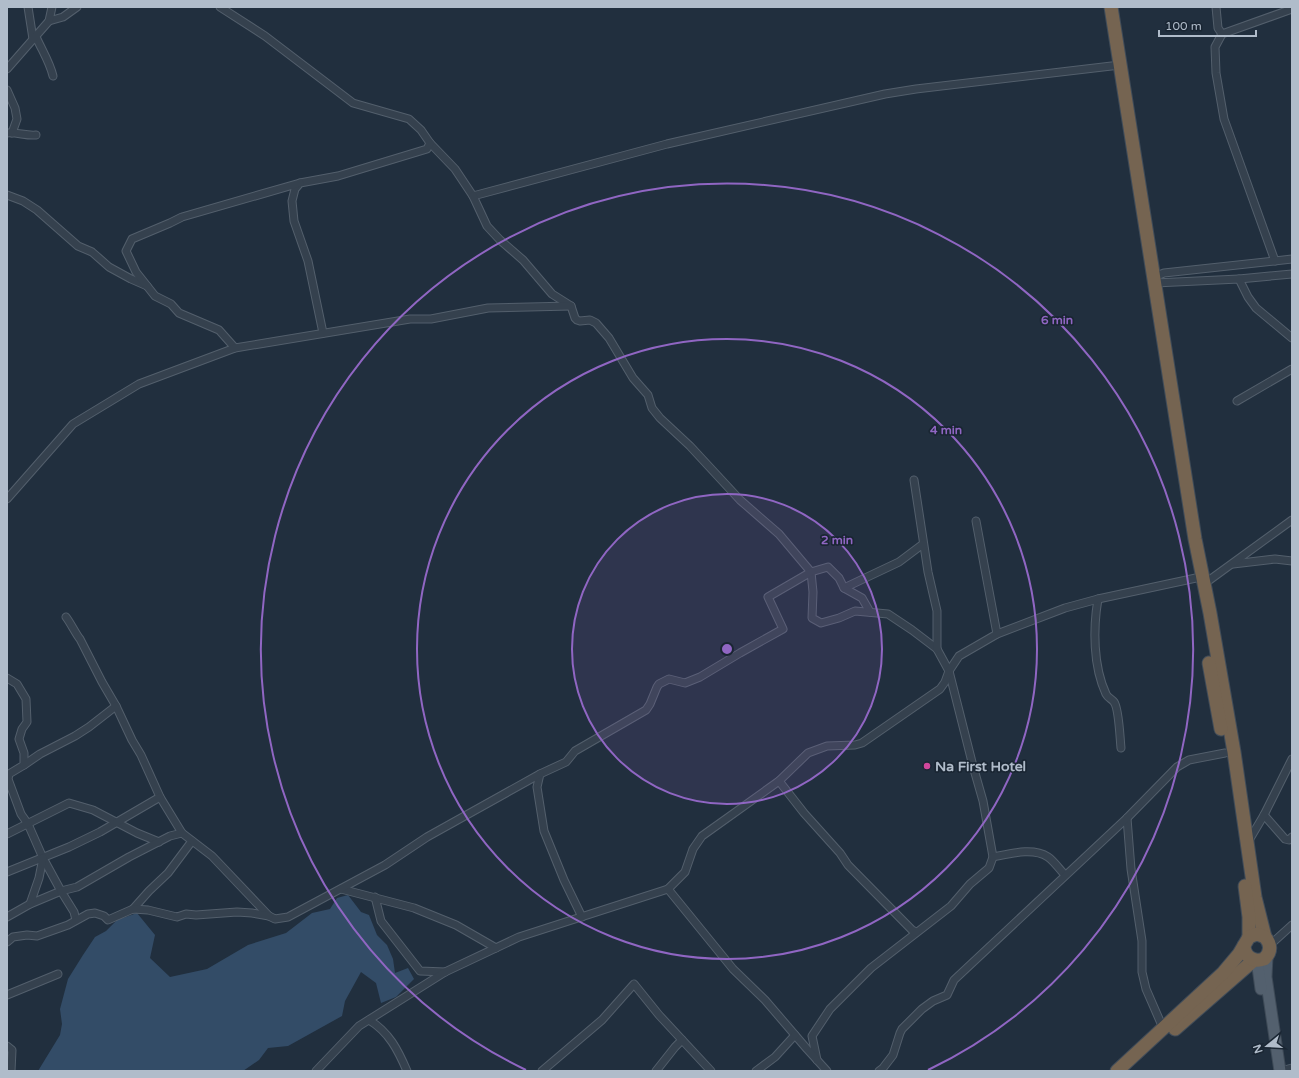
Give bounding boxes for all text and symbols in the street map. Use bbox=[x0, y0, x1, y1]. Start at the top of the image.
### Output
scale bar bbox=[1159, 12, 1256, 38]
text: 100 m bbox=[1165, 19, 1202, 33]
text: 6 min bbox=[1041, 313, 1073, 327]
text: 4 min bbox=[930, 423, 962, 437]
text: 2 min bbox=[821, 533, 853, 547]
centre of rings bbox=[720, 642, 734, 656]
place label: Na First Hotel bbox=[935, 758, 1026, 775]
marker: Na First Hotel bbox=[922, 761, 932, 771]
north arrow bbox=[1247, 1026, 1287, 1066]
text: N bbox=[1250, 1043, 1266, 1055]

